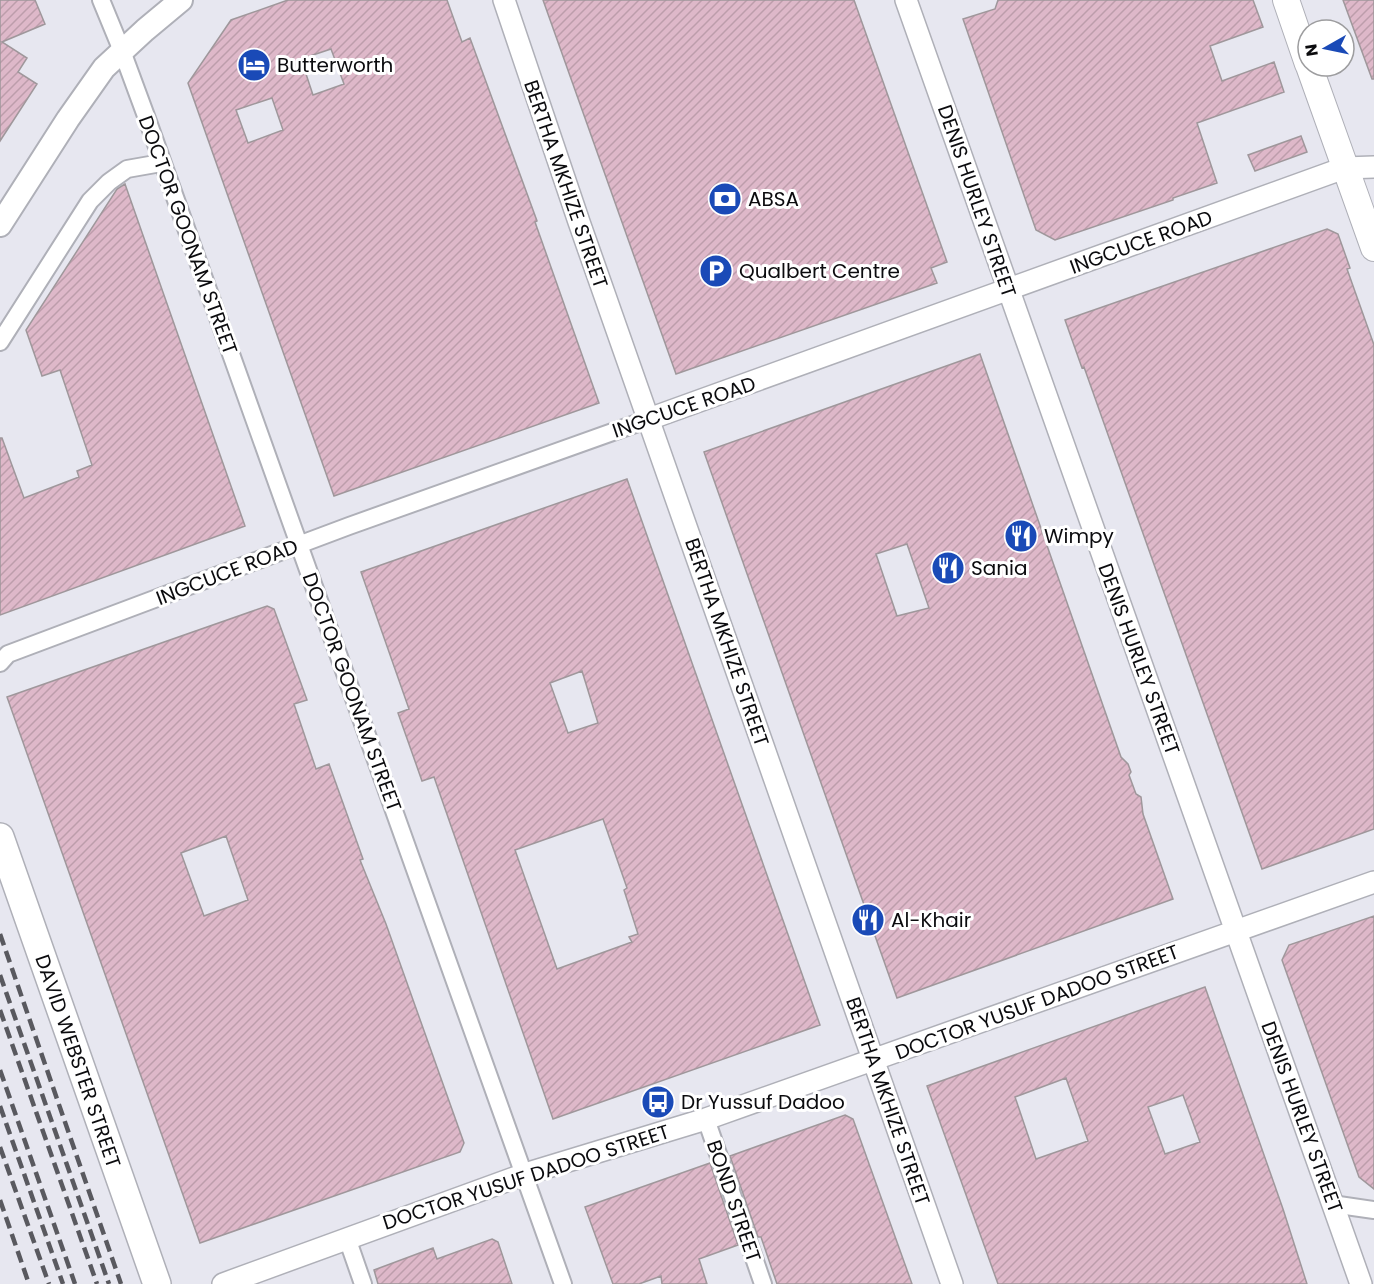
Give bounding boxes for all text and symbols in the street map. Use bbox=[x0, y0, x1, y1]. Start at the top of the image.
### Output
north arrow bbox=[1296, 18, 1356, 78]
text: N bbox=[1299, 43, 1324, 58]
hotel icon: Butterworth bbox=[236, 47, 272, 83]
place label: Butterworth bbox=[277, 51, 393, 79]
street label: BERTHA MKHIZE STREET bbox=[517, 76, 615, 292]
street label: DENIS HURLEY STREET bbox=[931, 101, 1023, 301]
street label: DOCTOR GOONAM STREET bbox=[132, 112, 244, 359]
bank icon: ABSA bbox=[707, 181, 743, 217]
place label: ABSA bbox=[748, 185, 799, 213]
street label: INGCUCE ROAD bbox=[1066, 203, 1216, 281]
parking icon: Qualbert Centre bbox=[698, 253, 734, 289]
place label: Qualbert Centre bbox=[739, 257, 900, 285]
street label: INGCUCE ROAD bbox=[609, 369, 759, 445]
restaurant icon: Wimpy bbox=[1003, 518, 1039, 554]
place label: Wimpy bbox=[1044, 522, 1114, 550]
street label: INGCUCE ROAD bbox=[152, 532, 302, 612]
street label: BERTHA MKHIZE STREET bbox=[678, 534, 776, 750]
restaurant icon: Sania bbox=[930, 550, 966, 586]
place label: Sania bbox=[971, 554, 1028, 582]
street label: DENIS HURLEY STREET bbox=[1091, 559, 1187, 759]
street label: DOCTOR GOONAM STREET bbox=[296, 569, 408, 816]
restaurant icon: Al-Khair bbox=[850, 902, 886, 938]
place label: Al-Khair bbox=[891, 906, 971, 934]
street label: DOCTOR YUSUF DADOO STREET bbox=[891, 938, 1183, 1066]
street label: DAVID WEBSTER STREET bbox=[28, 951, 128, 1172]
street label: BERTHA MKHIZE STREET bbox=[839, 993, 937, 1209]
street label: DENIS HURLEY STREET bbox=[1254, 1017, 1350, 1217]
bus stop icon: Dr Yussuf Dadoo bbox=[640, 1084, 676, 1120]
place label: Dr Yussuf Dadoo bbox=[681, 1088, 845, 1116]
street label: DOCTOR YUSUF DADOO STREET bbox=[379, 1117, 673, 1237]
street label: BOND STREET bbox=[700, 1136, 768, 1266]

